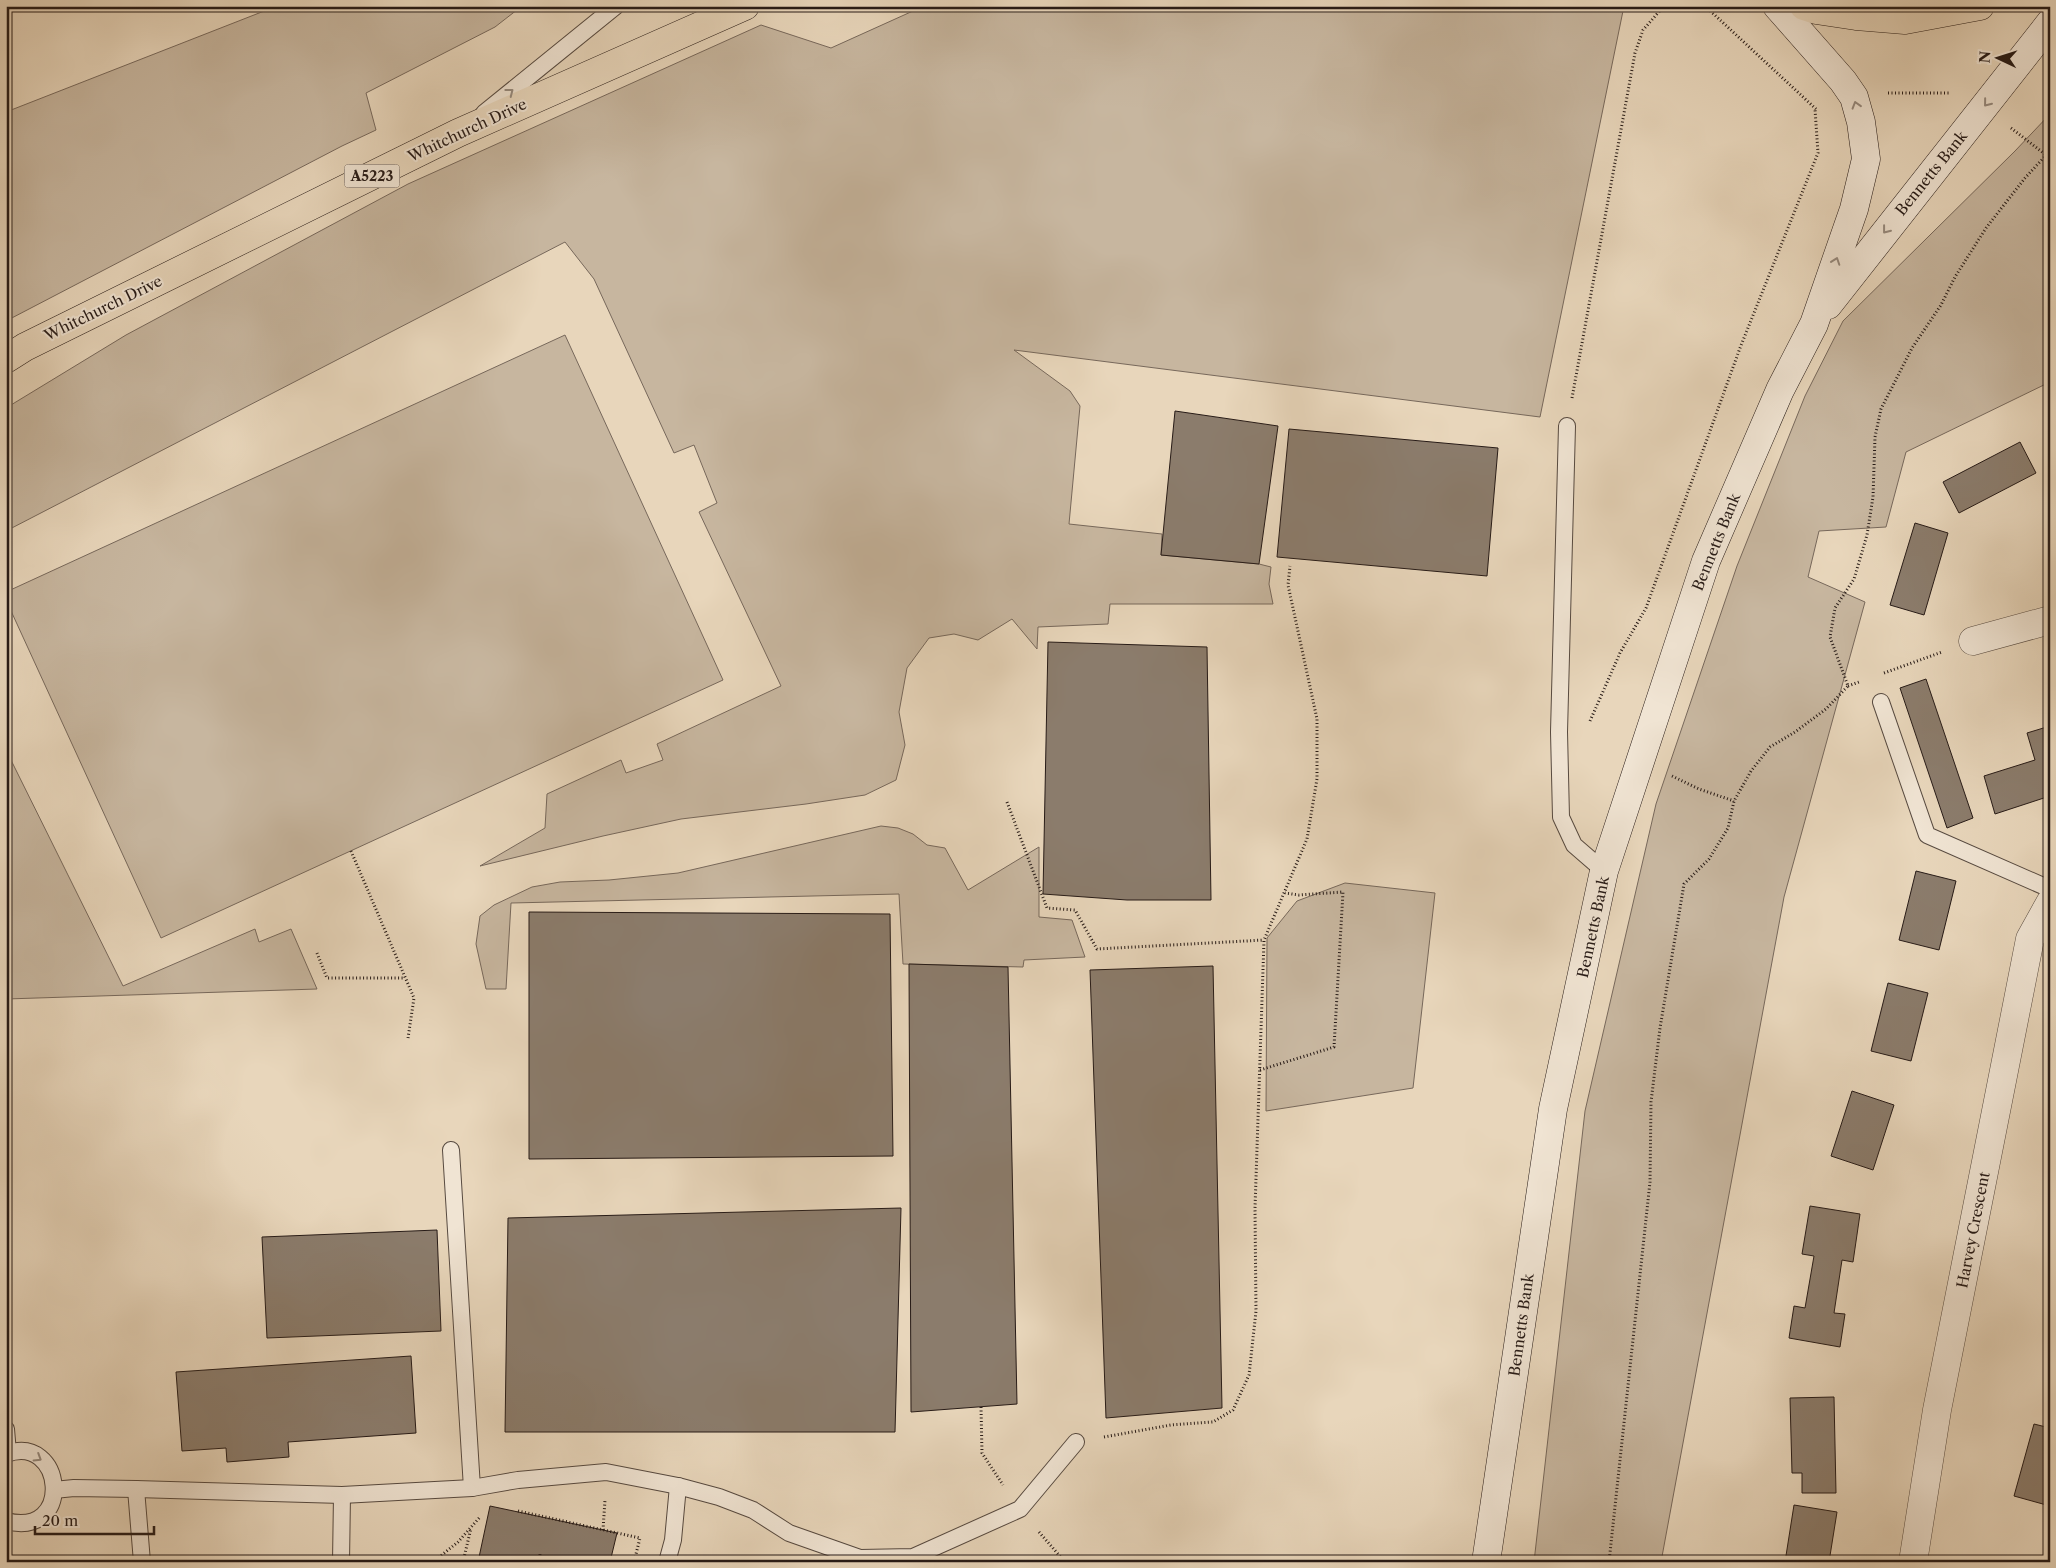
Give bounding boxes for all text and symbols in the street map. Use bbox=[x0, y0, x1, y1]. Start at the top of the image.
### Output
north arrow bbox=[1974, 32, 2024, 82]
text: N bbox=[1976, 50, 1994, 64]
one-way arrow bbox=[504, 89, 513, 97]
street label: Whitchurch Drive bbox=[404, 94, 529, 166]
one-way arrow bbox=[1984, 97, 1993, 106]
one-way arrow bbox=[1851, 101, 1861, 109]
street label: Bennetts Bank bbox=[1891, 126, 1972, 219]
road number: A5223 bbox=[344, 165, 400, 188]
one-way arrow bbox=[1883, 224, 1892, 234]
one-way arrow bbox=[1830, 257, 1840, 266]
street label: Whitchurch Drive bbox=[40, 271, 165, 345]
street label: Bennetts Bank bbox=[1688, 489, 1745, 594]
street label: Bennetts Bank bbox=[1573, 873, 1613, 980]
street label: Harvey Crescent bbox=[1952, 1169, 1994, 1290]
street label: Bennetts Bank bbox=[1504, 1271, 1538, 1378]
one-way arrow bbox=[32, 1452, 41, 1462]
scale bar bbox=[35, 1503, 154, 1535]
text: 20 m bbox=[42, 1511, 78, 1530]

